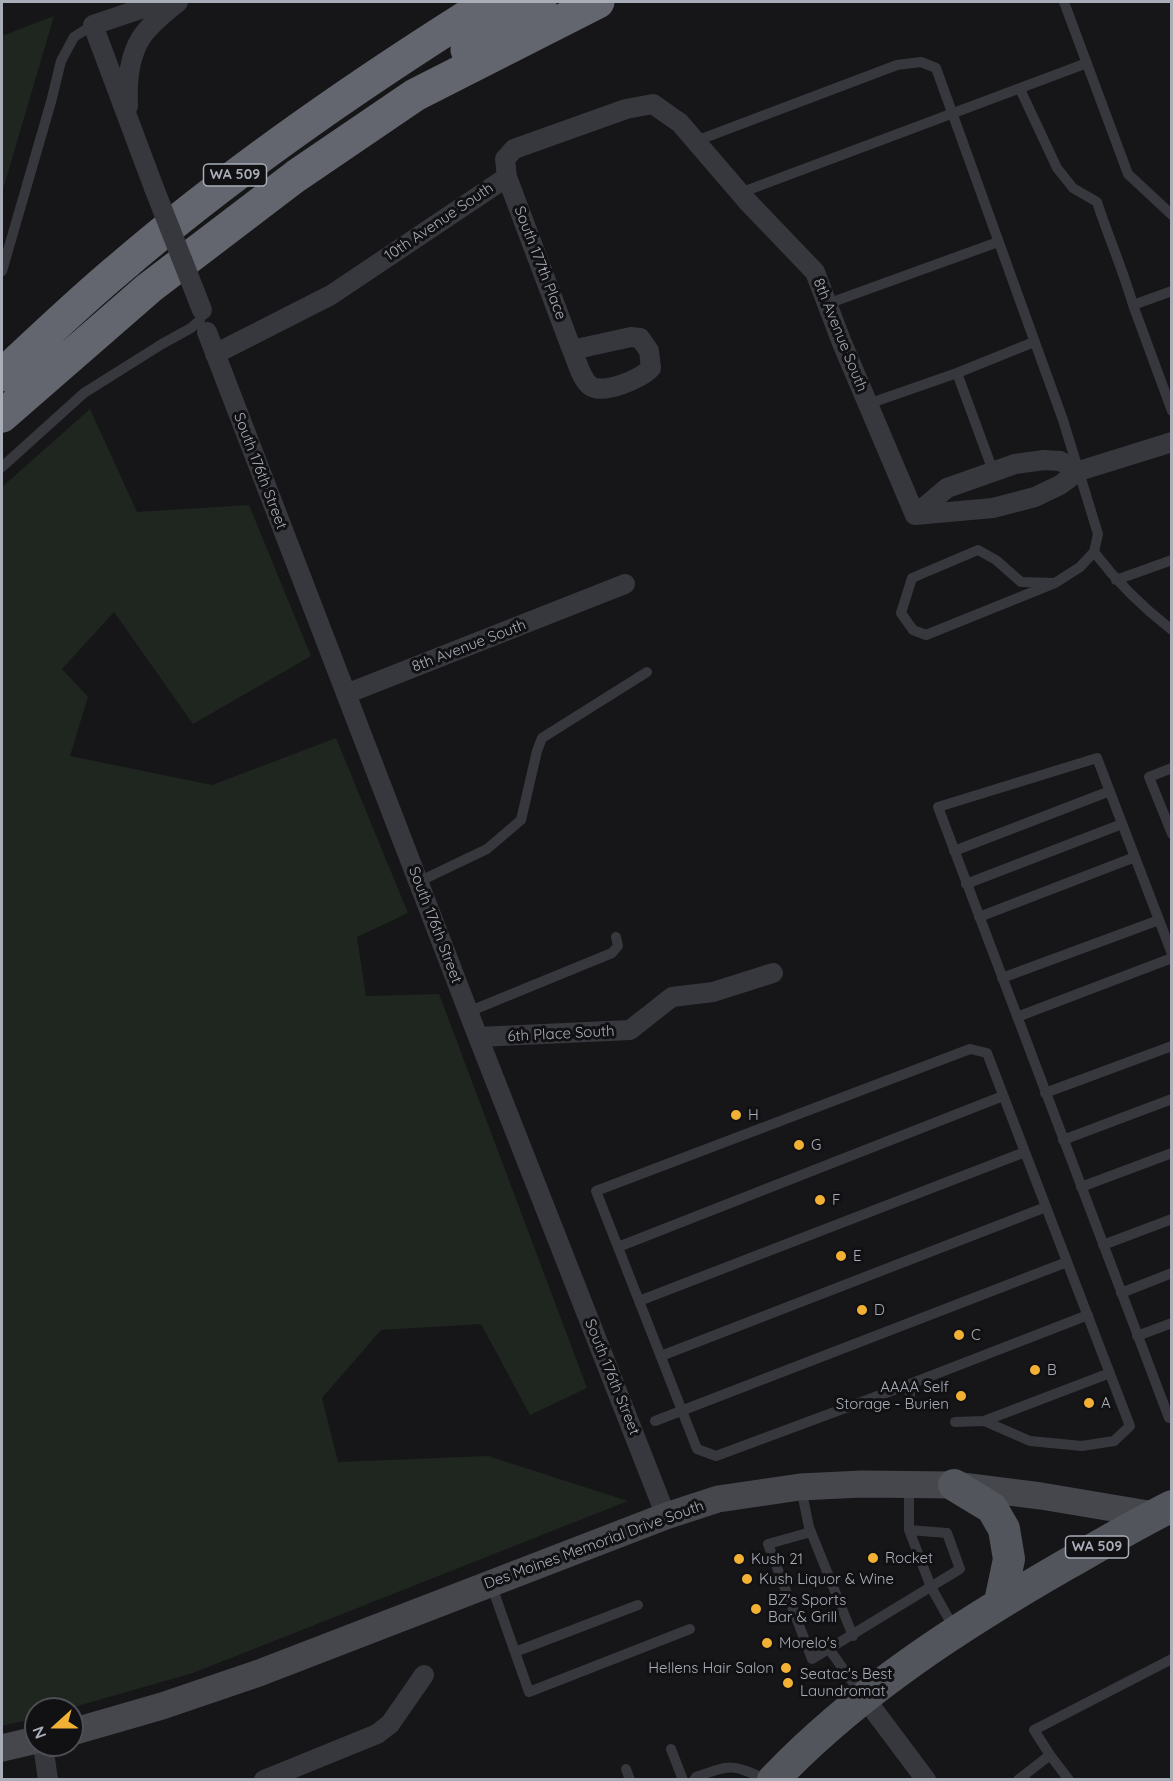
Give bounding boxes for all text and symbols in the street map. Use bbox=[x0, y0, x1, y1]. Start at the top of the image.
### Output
road number: WA 509 bbox=[204, 164, 266, 186]
street label: 10th Avenue South bbox=[381, 179, 497, 265]
street label: South 177th Place bbox=[510, 204, 570, 322]
street label: 8th Avenue South bbox=[809, 276, 871, 394]
street label: South 176th Street bbox=[230, 410, 290, 532]
street label: 8th Avenue South bbox=[409, 616, 529, 676]
street label: South 176th Street bbox=[405, 864, 465, 986]
street label: 6th Place South bbox=[507, 1022, 615, 1046]
place label: H bbox=[748, 1106, 759, 1124]
marker: H bbox=[729, 1108, 743, 1122]
place label: G bbox=[811, 1136, 821, 1154]
marker: G bbox=[792, 1138, 806, 1152]
place label: F bbox=[832, 1191, 840, 1209]
marker: F bbox=[813, 1193, 827, 1207]
place label: E bbox=[853, 1247, 862, 1265]
marker: E bbox=[834, 1249, 848, 1263]
place label: D bbox=[874, 1301, 885, 1319]
marker: D bbox=[855, 1303, 869, 1317]
street label: South 176th Street bbox=[581, 1316, 643, 1438]
place label: C bbox=[971, 1326, 981, 1344]
marker: C bbox=[952, 1328, 966, 1342]
place label: B bbox=[1047, 1361, 1057, 1379]
marker: B bbox=[1028, 1363, 1042, 1377]
place label: AAAA Self Storage - Burien bbox=[836, 1378, 949, 1413]
marker: AAAA Self Storage - Burien bbox=[954, 1389, 968, 1403]
place label: A bbox=[1101, 1394, 1111, 1412]
marker: A bbox=[1082, 1396, 1096, 1410]
street label: Des Moines Memorial Drive South bbox=[482, 1497, 706, 1593]
road number: WA 509 bbox=[1066, 1536, 1128, 1558]
place label: Rocket bbox=[885, 1549, 933, 1567]
place label: Kush 21 bbox=[751, 1550, 803, 1568]
marker: Rocket bbox=[866, 1551, 880, 1565]
marker: Kush 21 bbox=[732, 1552, 746, 1566]
place label: Kush Liquor & Wine bbox=[759, 1570, 894, 1588]
marker: Kush Liquor & Wine bbox=[740, 1572, 754, 1586]
place label: BZ's Sports Bar & Grill bbox=[768, 1591, 846, 1626]
marker: BZ's Sports Bar & Grill bbox=[749, 1602, 763, 1616]
place label: Morelo's bbox=[779, 1634, 837, 1652]
marker: Morelo's bbox=[760, 1636, 774, 1650]
place label: Hellens Hair Salon bbox=[648, 1659, 774, 1677]
marker: Hellens Hair Salon bbox=[779, 1661, 793, 1675]
place label: Seatac's Best Laundromat bbox=[800, 1665, 892, 1700]
marker: Seatac's Best Laundromat bbox=[781, 1676, 795, 1690]
north arrow bbox=[24, 1697, 84, 1757]
text: N bbox=[28, 1724, 51, 1742]

